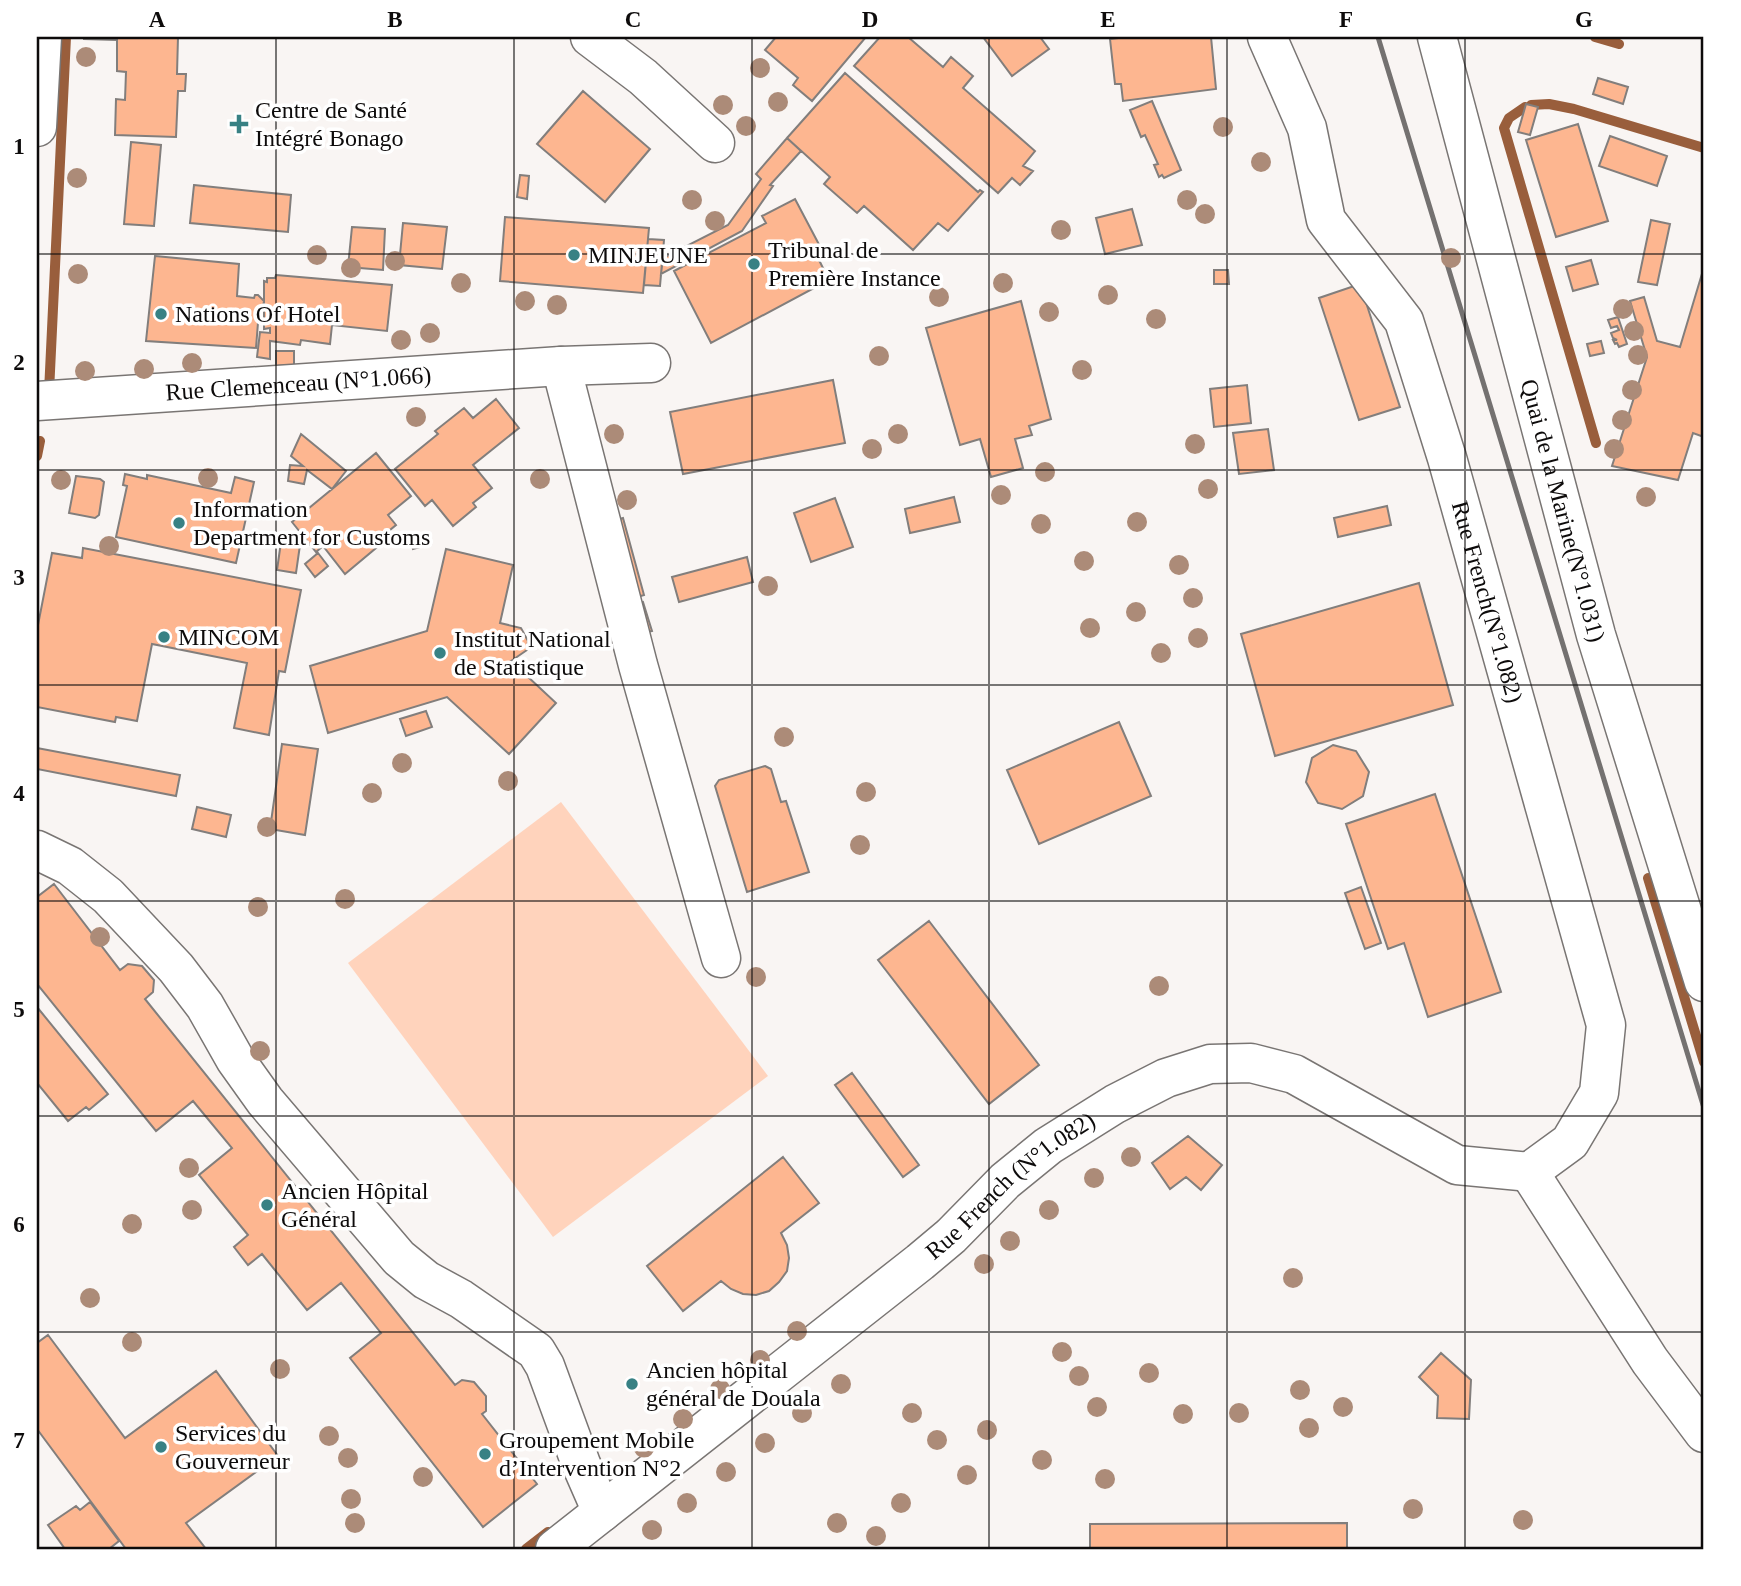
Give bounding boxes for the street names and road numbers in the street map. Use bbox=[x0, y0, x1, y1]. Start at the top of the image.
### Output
street label: Rue Clemenceau (N°1.066) bbox=[165, 362, 432, 405]
street label: Quai de la Marine(N°1.031) bbox=[1516, 376, 1610, 645]
street label: Rue French(N°1.082) bbox=[1447, 498, 1528, 706]
street label: Rue French (N°1.082) bbox=[920, 1107, 1100, 1265]

